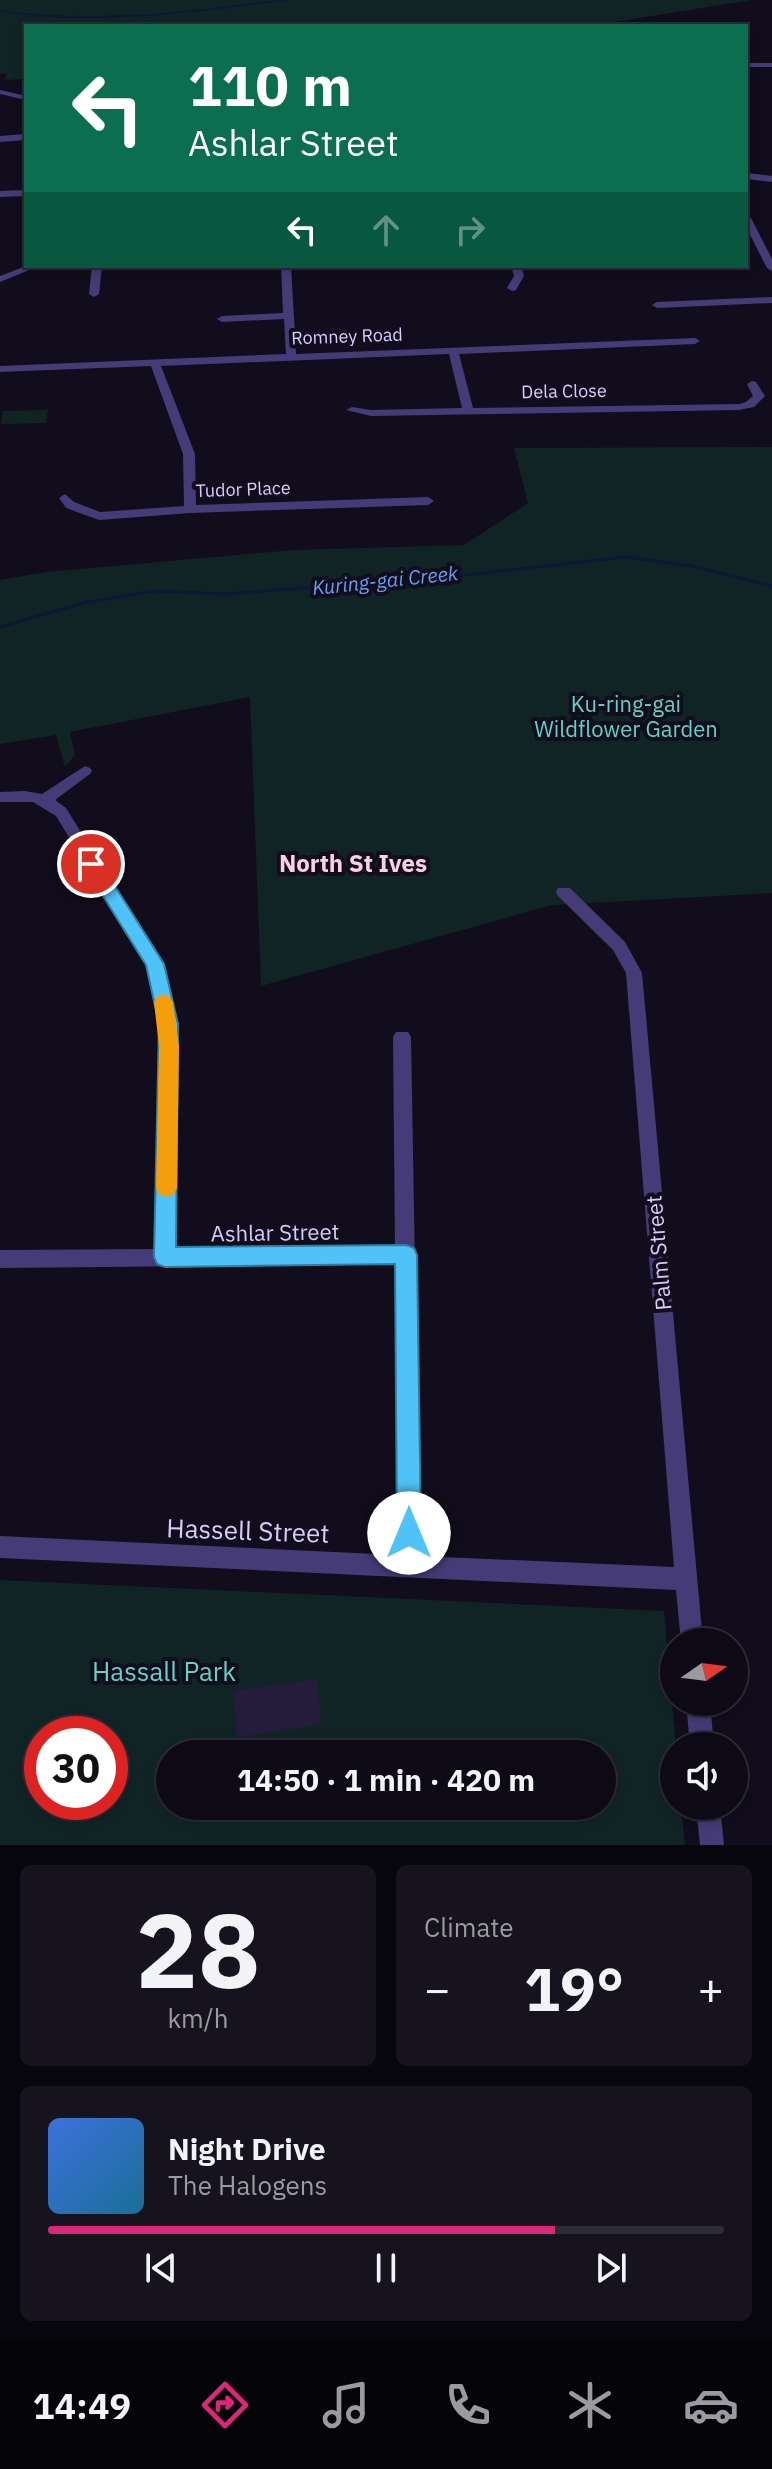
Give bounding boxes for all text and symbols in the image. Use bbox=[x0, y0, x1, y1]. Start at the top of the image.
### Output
text: 110 m bbox=[188, 49, 352, 121]
icon: left bbox=[56, 56, 160, 160]
text: Ashlar Street bbox=[188, 119, 399, 166]
icon: left bbox=[280, 208, 324, 252]
icon: ahead bbox=[364, 208, 408, 252]
icon: right bbox=[448, 208, 492, 252]
street label: Romney Road bbox=[291, 323, 403, 349]
street label: Dela Close bbox=[521, 379, 607, 403]
street label: Tudor Place bbox=[195, 476, 291, 502]
water label: Kuring-gai Creek bbox=[311, 559, 460, 601]
park label: Ku-ring-gai Wildflower Garden bbox=[534, 689, 718, 743]
pin bbox=[57, 830, 125, 898]
icon: arrive bbox=[69, 842, 113, 886]
district label: North St Ives bbox=[279, 847, 427, 879]
street label: Palm Street bbox=[639, 1194, 677, 1312]
street label: Ashlar Street bbox=[210, 1216, 340, 1248]
position arrow bbox=[367, 1491, 451, 1575]
street label: Hassell Street bbox=[166, 1510, 330, 1550]
north arrow bbox=[660, 1628, 748, 1716]
map controls bbox=[660, 1628, 748, 1820]
park label: Hassall Park bbox=[92, 1654, 236, 1688]
speed limit sign: 30 bbox=[24, 1716, 128, 1820]
button: sound bbox=[660, 1732, 748, 1820]
text: 14:50 · 1 min · 420 m bbox=[237, 1760, 535, 1799]
text: 28 bbox=[136, 1881, 260, 2017]
text: Climate bbox=[424, 1910, 514, 1944]
text: 19° bbox=[524, 1949, 624, 2028]
text: − bbox=[424, 1960, 450, 2017]
text: + bbox=[698, 1960, 724, 2017]
text: km/h bbox=[167, 2001, 229, 2035]
text: Night Drive bbox=[168, 2129, 326, 2168]
text: The Halogens bbox=[168, 2168, 327, 2202]
icon: previous bbox=[139, 2246, 183, 2290]
icon: pause bbox=[364, 2246, 408, 2290]
icon: next bbox=[589, 2246, 633, 2290]
icon: directions bbox=[197, 2377, 253, 2433]
icon: music bbox=[318, 2377, 374, 2433]
icon: phone bbox=[440, 2377, 496, 2433]
icon: climate bbox=[562, 2377, 618, 2433]
icon: car bbox=[683, 2377, 739, 2433]
text: 14:49 bbox=[33, 2382, 131, 2429]

